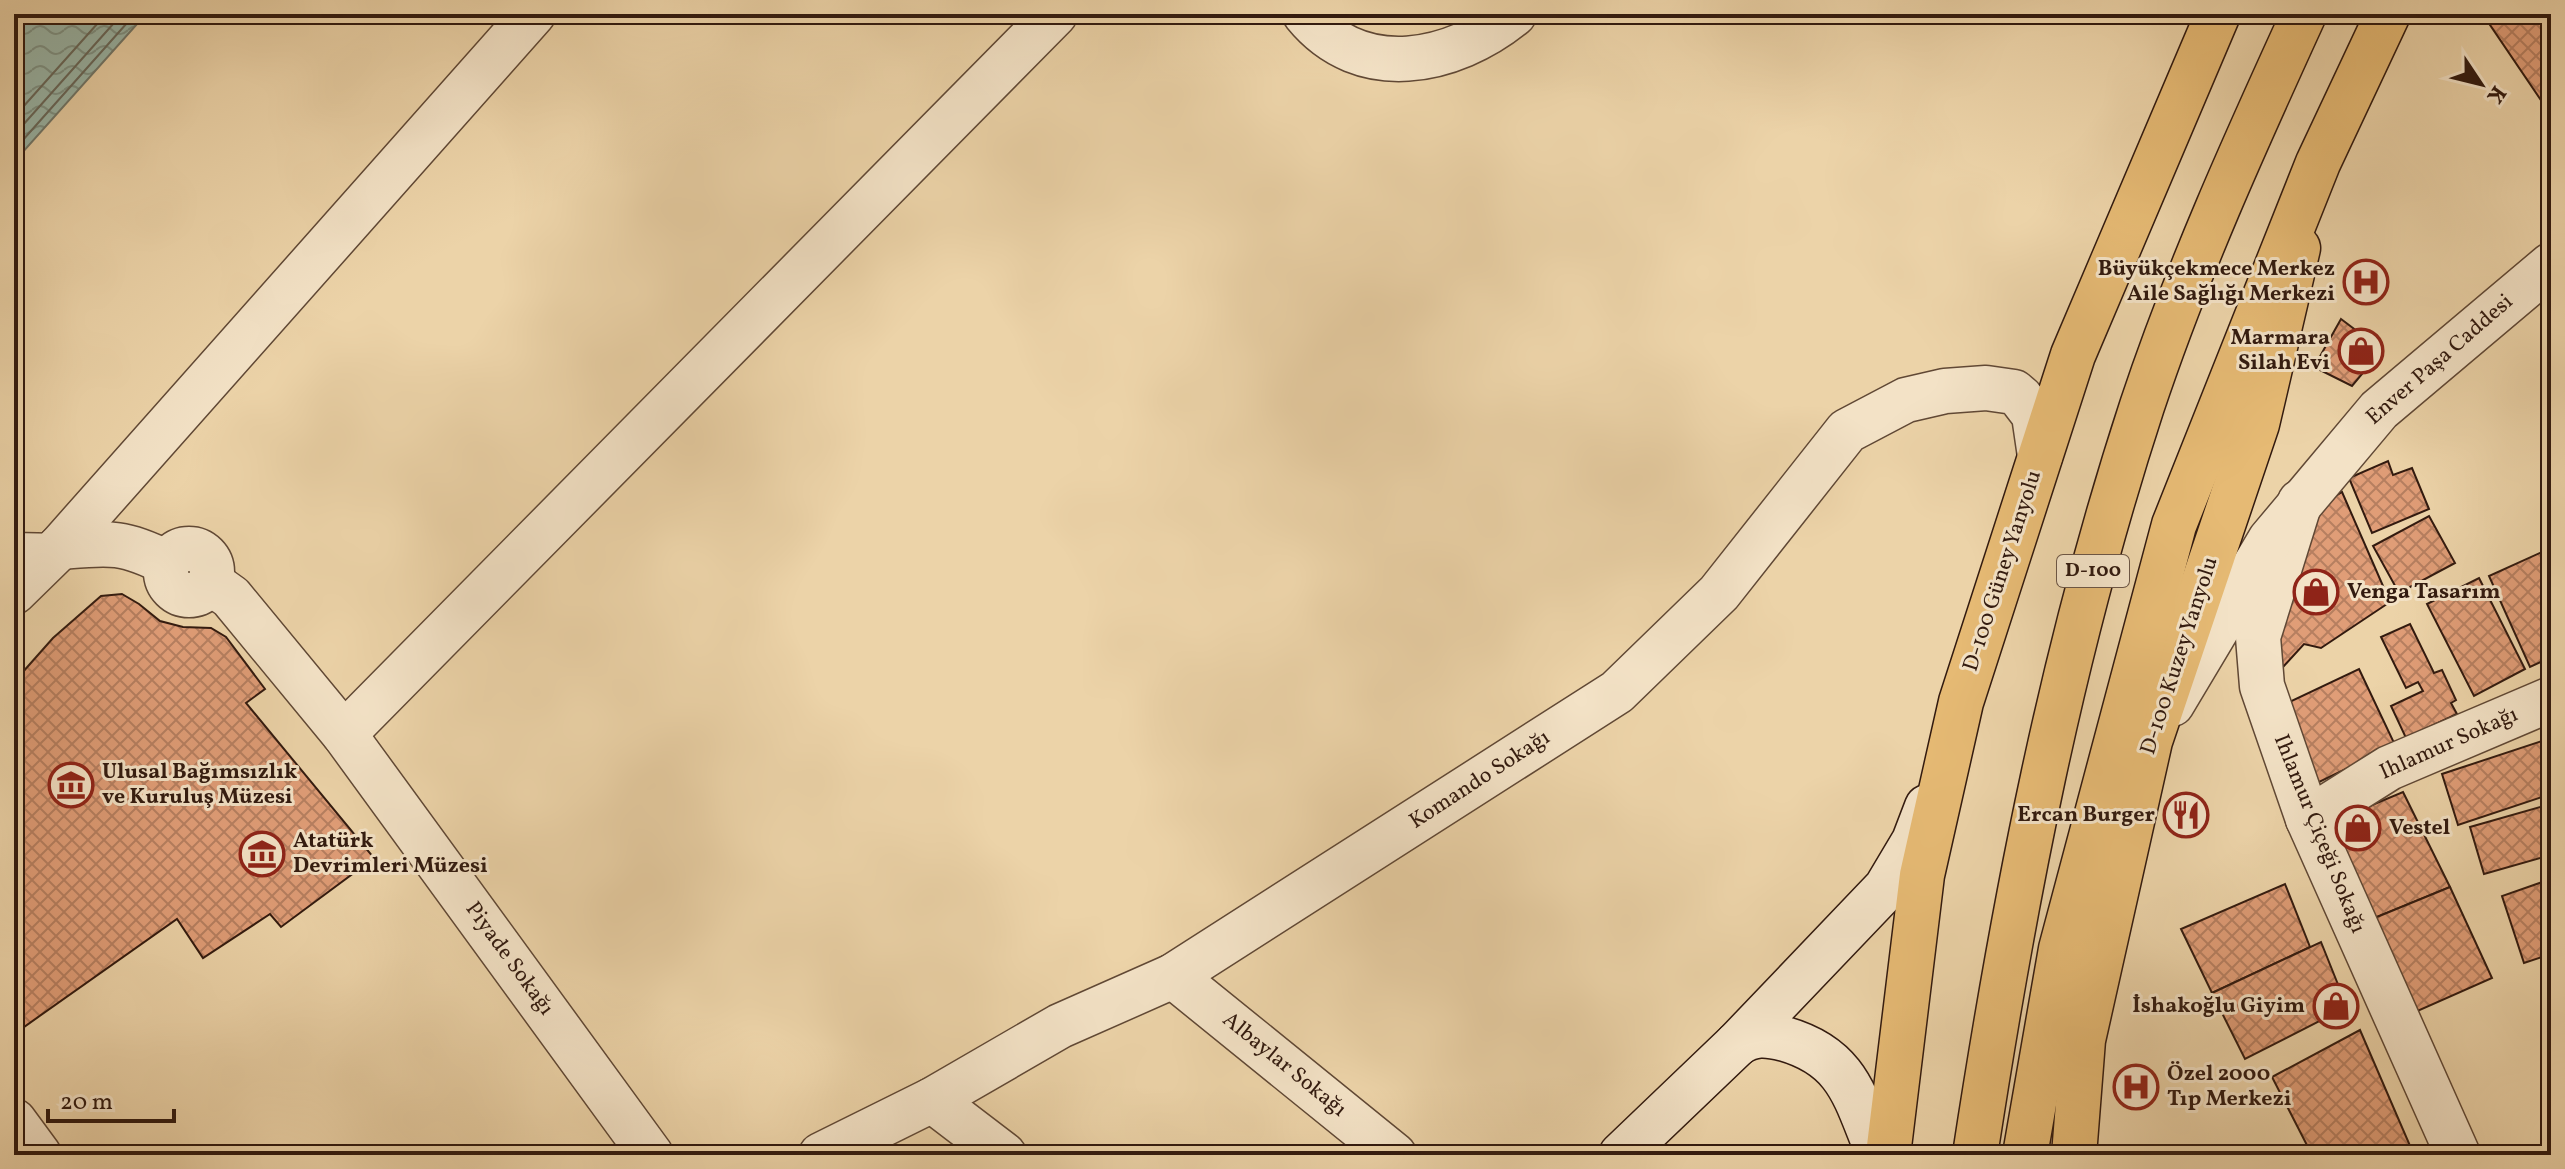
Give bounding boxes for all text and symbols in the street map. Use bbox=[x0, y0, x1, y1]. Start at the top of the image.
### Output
north arrow bbox=[2441, 44, 2521, 124]
text: K bbox=[2478, 79, 2513, 110]
place label: Büyükçekmece Merkez Aile Sağlığı Merkezi bbox=[2098, 254, 2335, 310]
hospital icon: Büyükçekmece Merkez Aile Sağlığı Merkezi bbox=[2342, 258, 2390, 306]
street label: Enver Paşa Caddesi bbox=[2360, 287, 2520, 433]
place label: Marmara Silah Evi bbox=[2231, 323, 2330, 379]
shop icon: Marmara Silah Evi bbox=[2337, 327, 2385, 375]
street label: D-100 Güney Yanyolu bbox=[1956, 466, 2050, 676]
street label: D-100 Kuzey Yanyolu bbox=[2133, 553, 2227, 759]
road number: D-100 bbox=[2057, 555, 2129, 587]
shop icon: Venga Tasarım bbox=[2292, 568, 2340, 616]
place label: Venga Tasarım bbox=[2347, 577, 2501, 608]
street label: Ihlamur Sokağı bbox=[2375, 700, 2523, 788]
street label: Komando Sokağı bbox=[1404, 723, 1556, 837]
street label: Ihlamur Çiçeği Sokağı bbox=[2265, 730, 2373, 938]
place label: Ulusal Bağımsızlık ve Kuruluş Müzesi bbox=[102, 757, 297, 813]
museum icon: Ulusal Bağımsızlık ve Kuruluş Müzesi bbox=[47, 761, 95, 809]
restaurant icon: Ercan Burger bbox=[2162, 791, 2210, 839]
place label: Ercan Burger bbox=[2017, 800, 2156, 831]
shop icon: Vestel bbox=[2334, 804, 2382, 852]
place label: Vestel bbox=[2389, 813, 2450, 844]
place label: Atatürk Devrimleri Müzesi bbox=[293, 826, 488, 882]
museum icon: Atatürk Devrimleri Müzesi bbox=[238, 830, 286, 878]
street label: Piyade Sokağı bbox=[457, 896, 561, 1022]
shop icon: İshakoğlu Giyim bbox=[2312, 982, 2360, 1030]
place label: İshakoğlu Giyim bbox=[2132, 991, 2305, 1022]
street label: Albaylar Sokağı bbox=[1215, 1005, 1353, 1125]
place label: Özel 2000 Tıp Merkezi bbox=[2167, 1059, 2292, 1115]
hospital icon: Özel 2000 Tıp Merkezi bbox=[2112, 1063, 2160, 1111]
scale bar bbox=[48, 1073, 174, 1123]
text: 20 m bbox=[60, 1086, 113, 1120]

